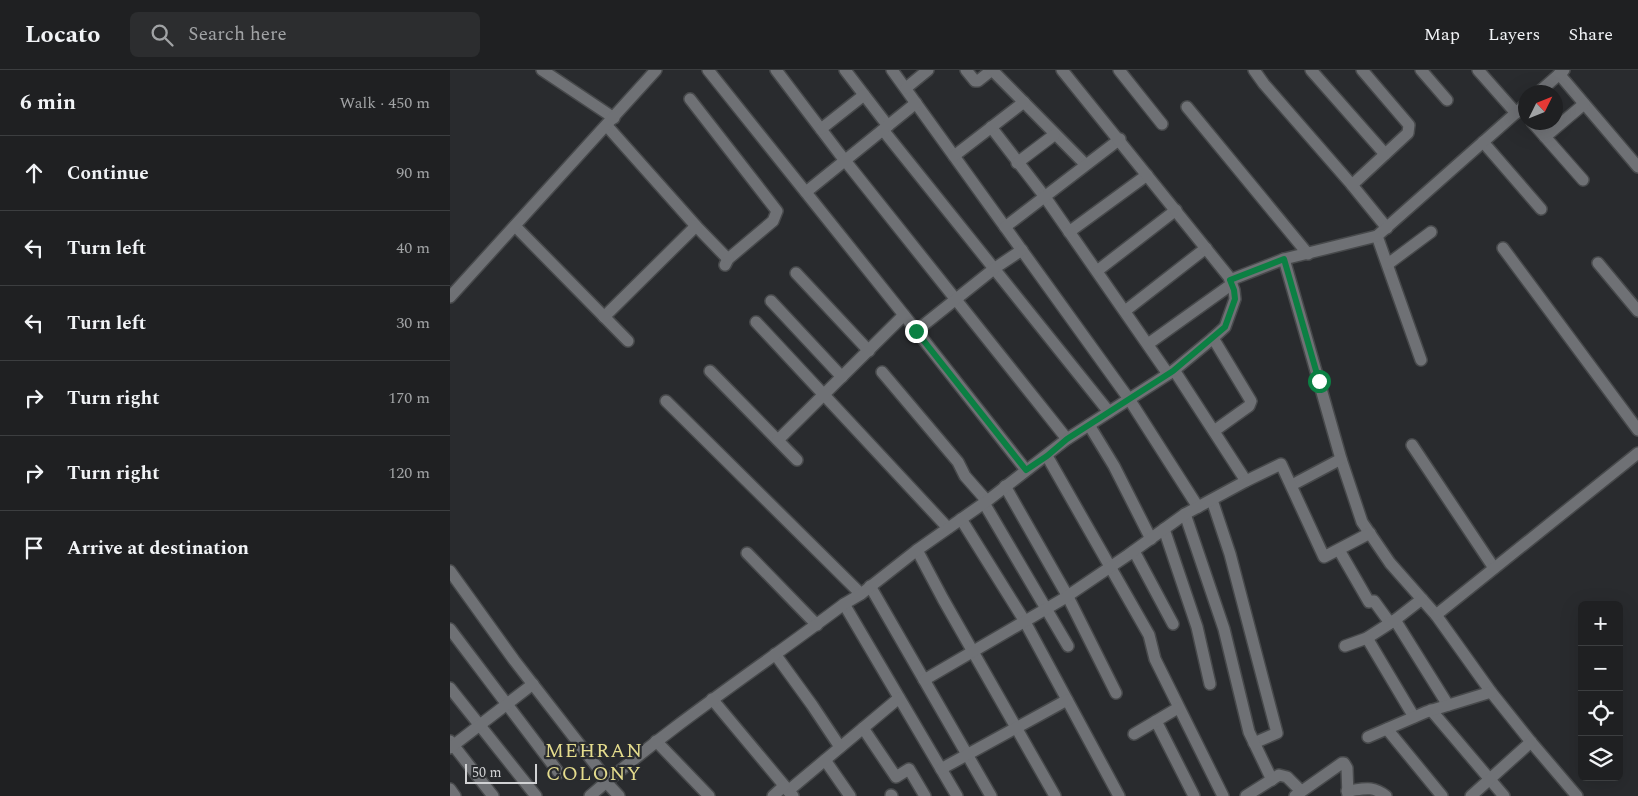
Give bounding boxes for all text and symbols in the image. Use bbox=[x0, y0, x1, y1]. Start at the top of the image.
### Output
search box bbox=[130, 12, 480, 57]
text: Locato bbox=[25, 17, 100, 53]
text: Search here bbox=[188, 20, 287, 49]
icon: search bbox=[148, 21, 176, 49]
text: Map bbox=[1424, 21, 1460, 48]
text: Layers bbox=[1488, 21, 1540, 48]
text: Share bbox=[1568, 21, 1613, 48]
north arrow bbox=[1518, 85, 1563, 130]
text: 6 min bbox=[20, 87, 76, 119]
text: Walk · 450 m bbox=[339, 91, 430, 115]
icon: ahead bbox=[20, 159, 48, 187]
text: Continue bbox=[67, 159, 149, 188]
text: 90 m bbox=[396, 161, 430, 185]
icon: left bbox=[20, 234, 48, 262]
text: Turn left bbox=[67, 234, 146, 263]
text: 40 m bbox=[396, 236, 430, 260]
icon: left bbox=[20, 309, 48, 337]
text: Turn left bbox=[67, 309, 146, 338]
text: 30 m bbox=[396, 311, 430, 335]
route end bbox=[905, 320, 928, 343]
route start bbox=[1308, 370, 1331, 393]
icon: right bbox=[20, 384, 48, 412]
text: Turn right bbox=[67, 384, 160, 413]
text: 170 m bbox=[388, 386, 430, 410]
icon: right bbox=[20, 459, 48, 487]
text: Turn right bbox=[67, 459, 160, 488]
text: 120 m bbox=[388, 461, 430, 485]
icon: arrive bbox=[20, 534, 48, 562]
text: Arrive at destination bbox=[67, 534, 249, 563]
map controls bbox=[1578, 601, 1623, 781]
button: + bbox=[1578, 601, 1623, 646]
button: − bbox=[1578, 646, 1623, 691]
button: locate bbox=[1578, 691, 1623, 736]
district label: MEHRAN COLONY bbox=[545, 736, 643, 789]
button: layers bbox=[1578, 736, 1623, 781]
scale bar bbox=[465, 761, 538, 784]
text: 50 m bbox=[472, 762, 502, 783]

